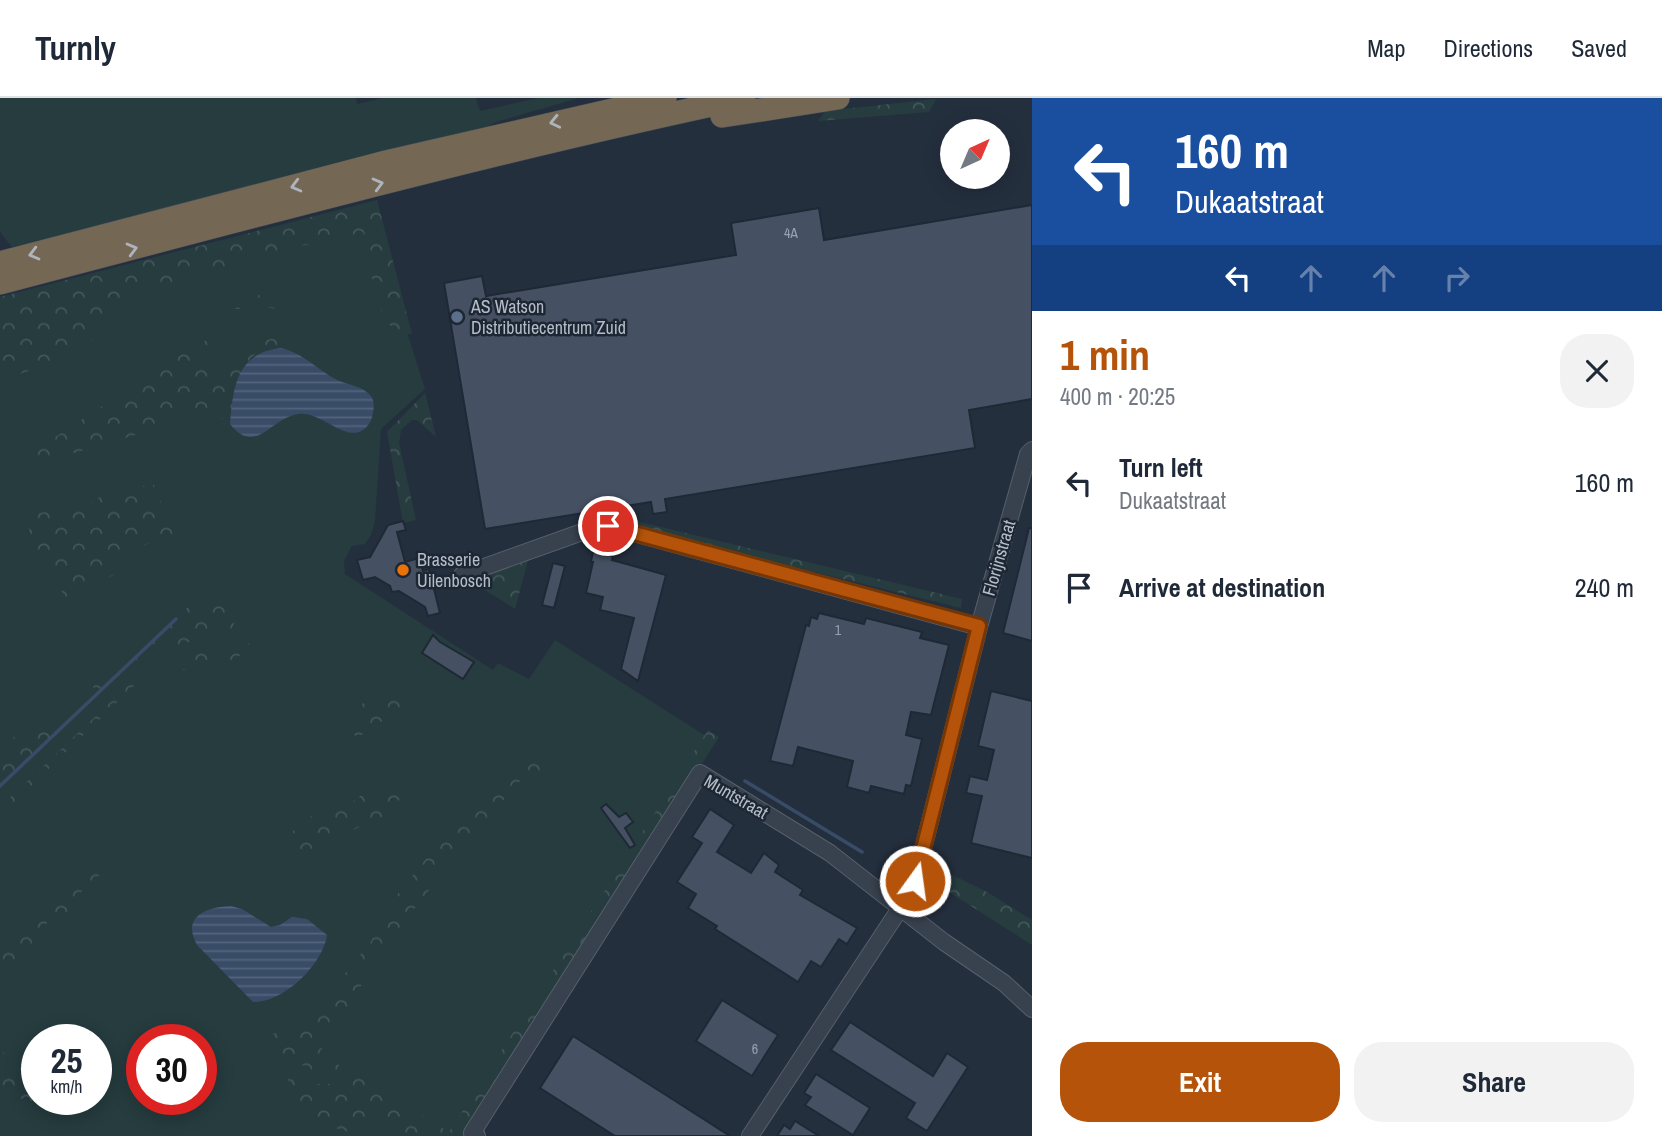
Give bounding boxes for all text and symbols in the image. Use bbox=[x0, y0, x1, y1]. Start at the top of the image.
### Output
text: Turnly bbox=[35, 26, 116, 70]
text: Map bbox=[1367, 32, 1405, 64]
text: Directions bbox=[1443, 32, 1533, 64]
text: Saved bbox=[1571, 32, 1627, 64]
one-way arrow bbox=[549, 114, 561, 129]
text: 160 m bbox=[1175, 117, 1289, 183]
north arrow bbox=[940, 119, 1010, 189]
map controls bbox=[940, 119, 1010, 189]
icon: left bbox=[1060, 126, 1151, 217]
one-way arrow bbox=[290, 178, 302, 192]
one-way arrow bbox=[372, 178, 384, 193]
text: Dukaatstraat bbox=[1175, 180, 1324, 223]
house number: 4A bbox=[784, 224, 798, 242]
one-way arrow bbox=[126, 243, 138, 257]
one-way arrow bbox=[28, 246, 40, 261]
icon: left bbox=[1219, 259, 1257, 297]
icon: ahead bbox=[1292, 259, 1330, 297]
icon: ahead bbox=[1365, 259, 1403, 297]
icon: right bbox=[1438, 259, 1476, 297]
place label: AS Watson Distributiecentrum Zuid bbox=[470, 294, 626, 340]
marker: AS Watson Distributiecentrum Zuid bbox=[449, 309, 465, 325]
text: 1 min bbox=[1060, 327, 1150, 383]
button: close bbox=[1560, 334, 1634, 408]
text: 400 m · 20:25 bbox=[1060, 381, 1175, 412]
text: Turn left bbox=[1119, 450, 1203, 485]
icon: left bbox=[1060, 464, 1098, 502]
text: 160 m bbox=[1575, 465, 1634, 500]
text: Dukaatstraat bbox=[1119, 485, 1226, 516]
pin bbox=[578, 496, 638, 556]
icon: arrive bbox=[589, 507, 627, 545]
street label: Florijnstraat bbox=[976, 517, 1021, 599]
place label: Brasserie Uilenbosch bbox=[417, 547, 491, 593]
marker: Brasserie Uilenbosch bbox=[395, 562, 411, 578]
icon: arrive bbox=[1060, 569, 1098, 607]
text: Arrive at destination bbox=[1119, 570, 1325, 605]
text: 240 m bbox=[1575, 570, 1634, 605]
house number: 1 bbox=[835, 621, 842, 639]
street label: Muntstraat bbox=[700, 768, 773, 825]
position arrow bbox=[878, 844, 952, 918]
speed limit sign: 30 bbox=[126, 1024, 217, 1115]
text: 25 bbox=[51, 1037, 82, 1084]
house number: 6 bbox=[752, 1040, 758, 1058]
button: Exit bbox=[1060, 1042, 1340, 1122]
button: Share bbox=[1354, 1042, 1634, 1122]
text: km/h bbox=[51, 1074, 83, 1099]

